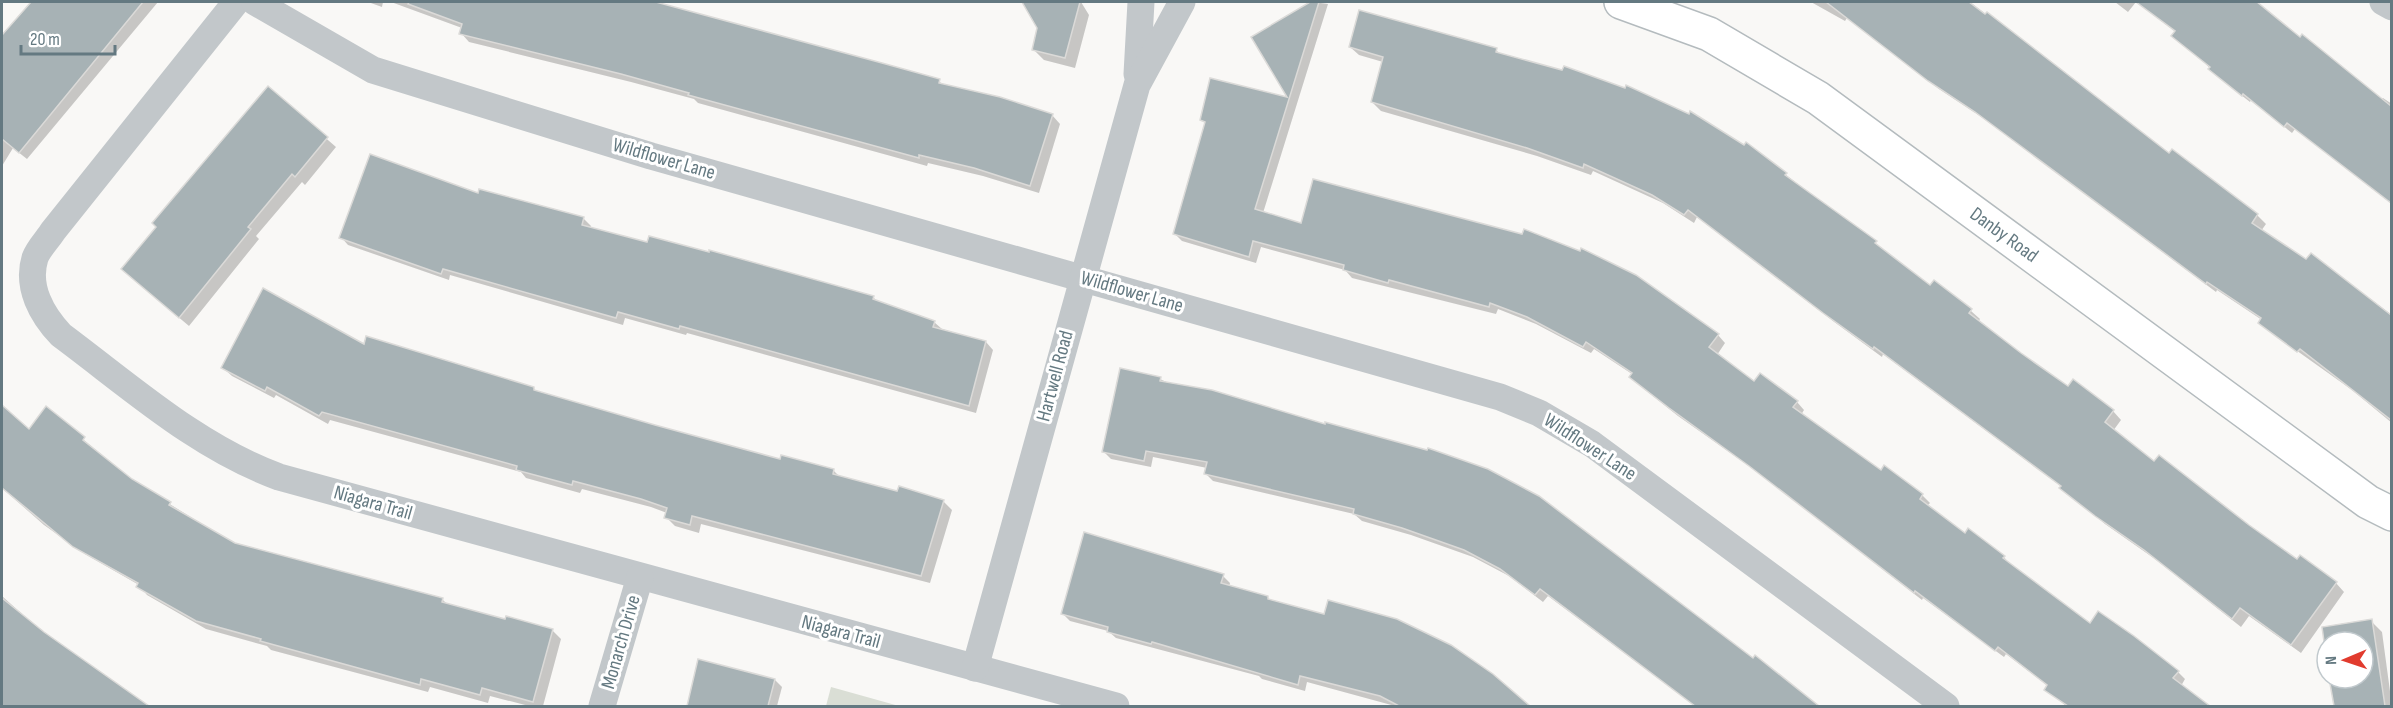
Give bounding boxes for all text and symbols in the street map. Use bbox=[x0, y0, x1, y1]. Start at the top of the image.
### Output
scale bar bbox=[21, 18, 116, 56]
text: 20 m bbox=[30, 29, 60, 50]
street label: Wildflower Lane bbox=[610, 133, 718, 185]
street label: Danby Road bbox=[1965, 202, 2043, 268]
street label: Wildflower Lane bbox=[1078, 266, 1186, 318]
street label: Hartwell Road bbox=[1031, 328, 1079, 424]
street label: Wildflower Lane bbox=[1539, 408, 1641, 486]
street label: Niagara Trail bbox=[331, 480, 415, 526]
street label: Monarch Drive bbox=[596, 592, 646, 692]
street label: Niagara Trail bbox=[799, 610, 883, 654]
north arrow bbox=[2315, 630, 2375, 690]
text: N bbox=[2322, 656, 2341, 665]

